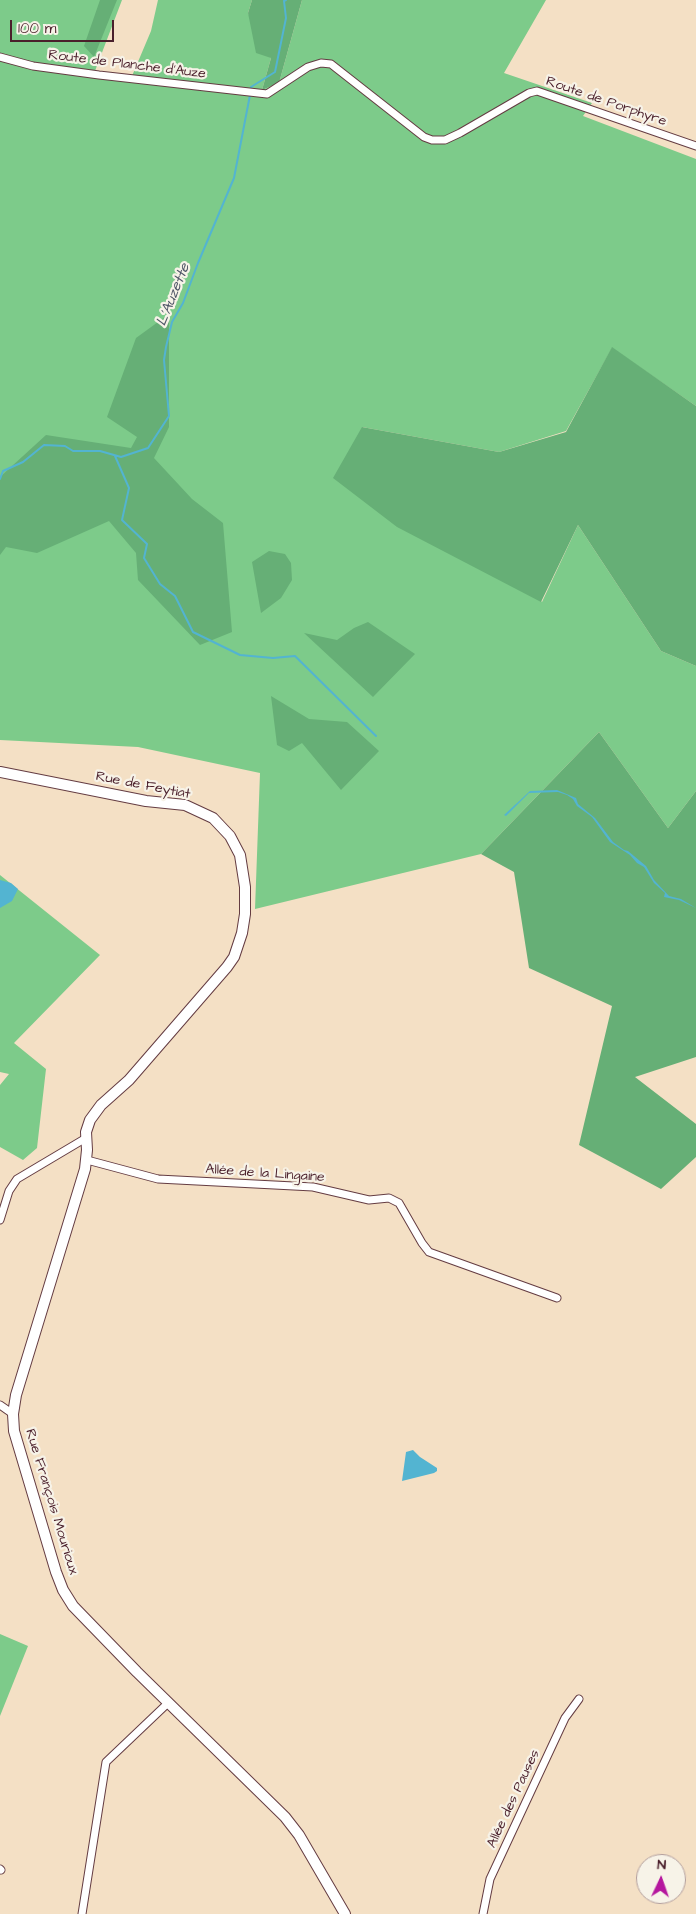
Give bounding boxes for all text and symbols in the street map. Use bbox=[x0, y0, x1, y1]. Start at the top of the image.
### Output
scale bar bbox=[12, 10, 116, 42]
text: 100 m bbox=[18, 18, 57, 39]
street label: Route de Planche d'Auze bbox=[47, 47, 207, 83]
street label: Route de Porphyre bbox=[544, 73, 668, 131]
water label: L'Auzette bbox=[153, 261, 195, 329]
street label: Rue de Feytiat bbox=[94, 769, 192, 803]
street label: Allée de la Lingaine bbox=[205, 1161, 325, 1187]
street label: Rue François Mourioux bbox=[21, 1427, 81, 1577]
street label: Allée des Pauses bbox=[484, 1747, 544, 1851]
north arrow bbox=[636, 1854, 686, 1904]
text: N bbox=[657, 1855, 667, 1875]

